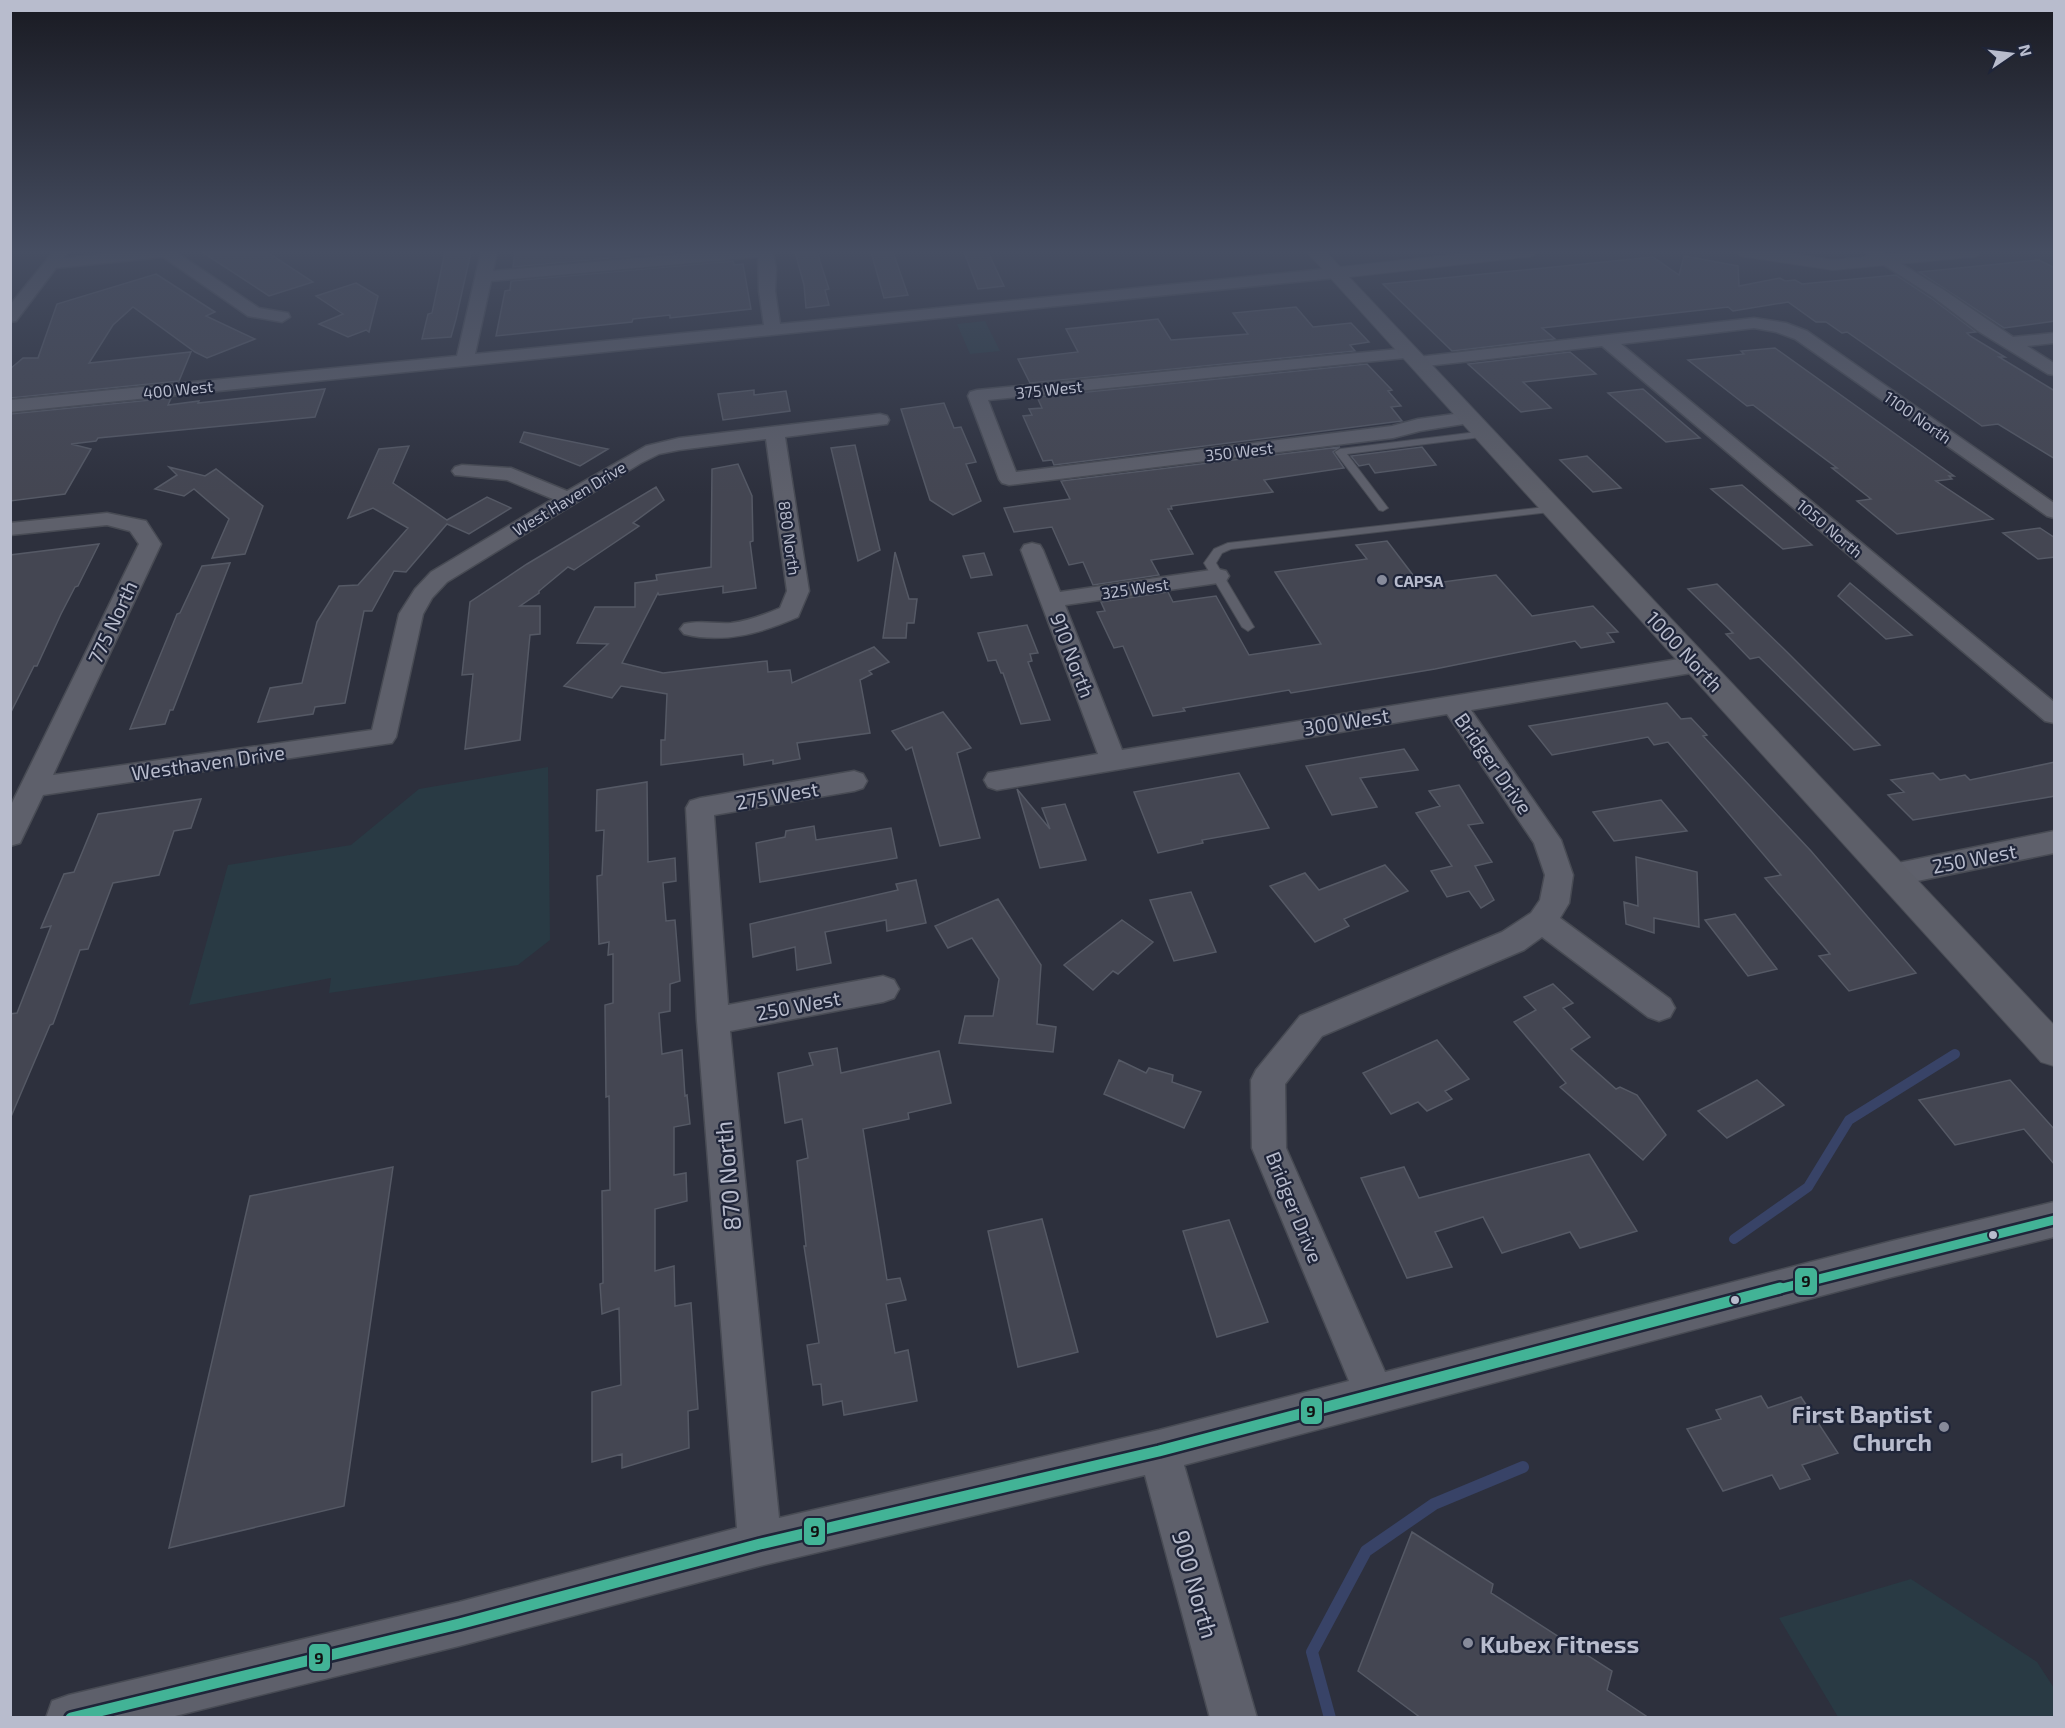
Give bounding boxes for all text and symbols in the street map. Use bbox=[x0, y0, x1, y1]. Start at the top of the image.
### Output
north arrow bbox=[1981, 24, 2041, 84]
text: N bbox=[2015, 42, 2037, 58]
street label: 400 West bbox=[142, 376, 214, 402]
street label: 375 West bbox=[1015, 376, 1083, 402]
street label: 1100 North bbox=[1881, 387, 1955, 447]
street label: 350 West bbox=[1204, 437, 1274, 465]
street label: West Haven Drive bbox=[509, 457, 629, 539]
street label: 1050 North bbox=[1793, 495, 1867, 561]
street label: 880 North bbox=[775, 500, 805, 576]
place label: CAPSA bbox=[1394, 571, 1444, 590]
marker: CAPSA bbox=[1375, 573, 1389, 587]
street label: 325 West bbox=[1100, 574, 1170, 602]
street label: 775 North bbox=[82, 577, 142, 667]
street label: 1000 North bbox=[1642, 606, 1728, 696]
street label: 910 North bbox=[1046, 609, 1100, 701]
street label: 300 West bbox=[1301, 702, 1391, 740]
street label: Bridger Drive bbox=[1450, 708, 1538, 818]
street label: Westhaven Drive bbox=[130, 739, 286, 785]
street label: 275 West bbox=[734, 776, 821, 814]
street label: 250 West bbox=[1930, 838, 2019, 878]
street label: 250 West bbox=[754, 985, 843, 1025]
street label: 870 North bbox=[708, 1120, 746, 1232]
street label: Bridger Drive bbox=[1262, 1148, 1328, 1266]
unlabelled marker bbox=[1987, 1229, 1999, 1241]
line badge: 9 bbox=[1794, 1267, 1818, 1296]
text: 9 bbox=[1801, 1271, 1811, 1290]
unlabelled marker bbox=[1729, 1294, 1741, 1306]
line badge: 9 bbox=[1300, 1397, 1323, 1425]
place label: First Baptist Church bbox=[1792, 1399, 1932, 1456]
text: 9 bbox=[1306, 1401, 1316, 1420]
marker: First Baptist Church bbox=[1937, 1420, 1951, 1434]
line badge: 9 bbox=[803, 1517, 826, 1546]
text: 9 bbox=[810, 1521, 820, 1540]
street label: 900 North bbox=[1167, 1527, 1225, 1641]
place label: Kubex Fitness bbox=[1480, 1629, 1639, 1658]
marker: Kubex Fitness bbox=[1461, 1636, 1475, 1650]
line badge: 9 bbox=[308, 1643, 331, 1672]
text: 9 bbox=[314, 1648, 324, 1667]

